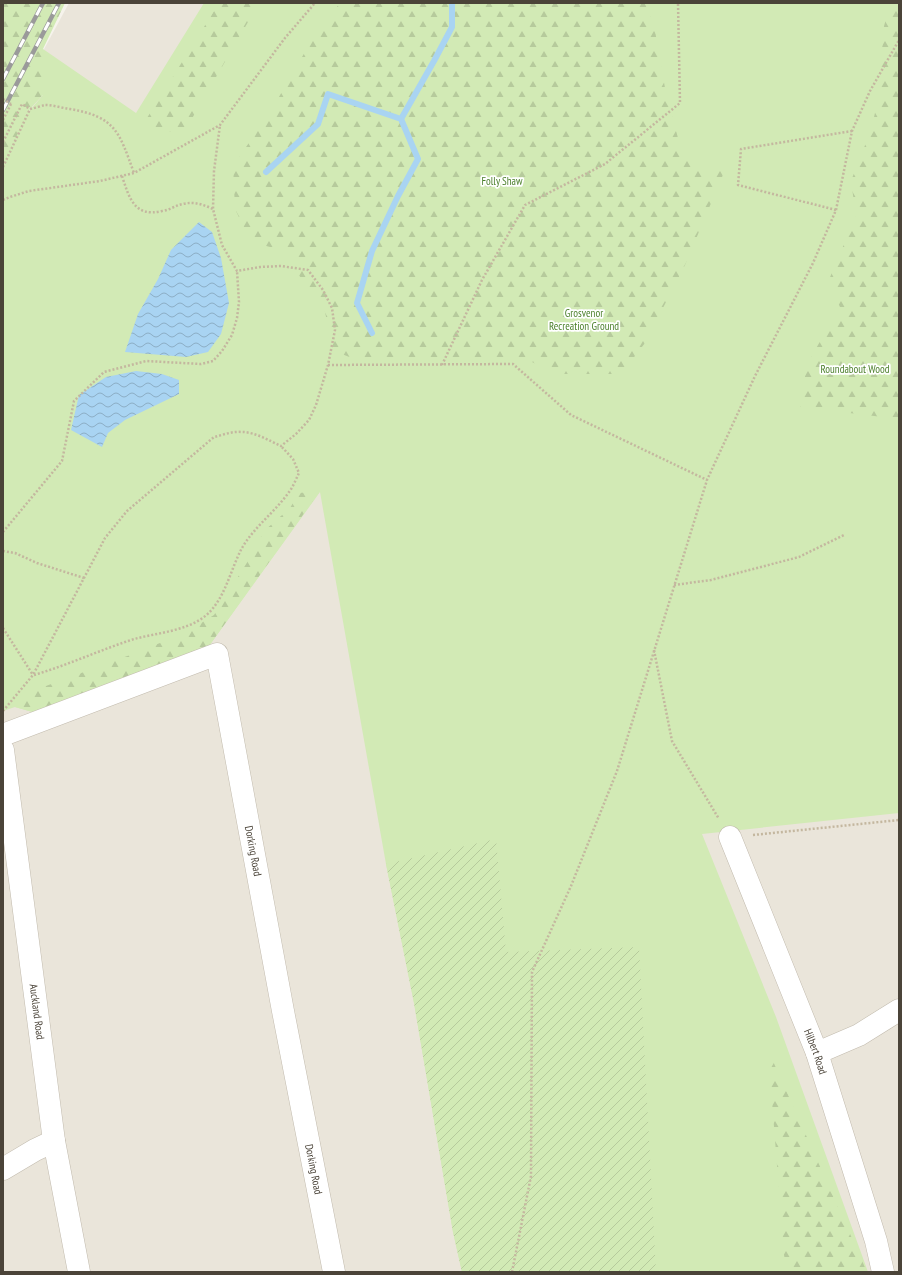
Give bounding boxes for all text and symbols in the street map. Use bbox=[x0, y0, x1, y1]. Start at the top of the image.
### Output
park label: Folly Shaw bbox=[481, 174, 523, 188]
park label: Grosvenor Recreation Ground bbox=[549, 306, 619, 333]
park label: Roundabout Wood bbox=[820, 362, 890, 376]
street label: Dorking Road bbox=[242, 825, 265, 877]
street label: Auckland Road bbox=[27, 983, 48, 1041]
street label: Hilbert Road bbox=[801, 1027, 830, 1076]
street label: Dorking Road bbox=[302, 1143, 326, 1196]

